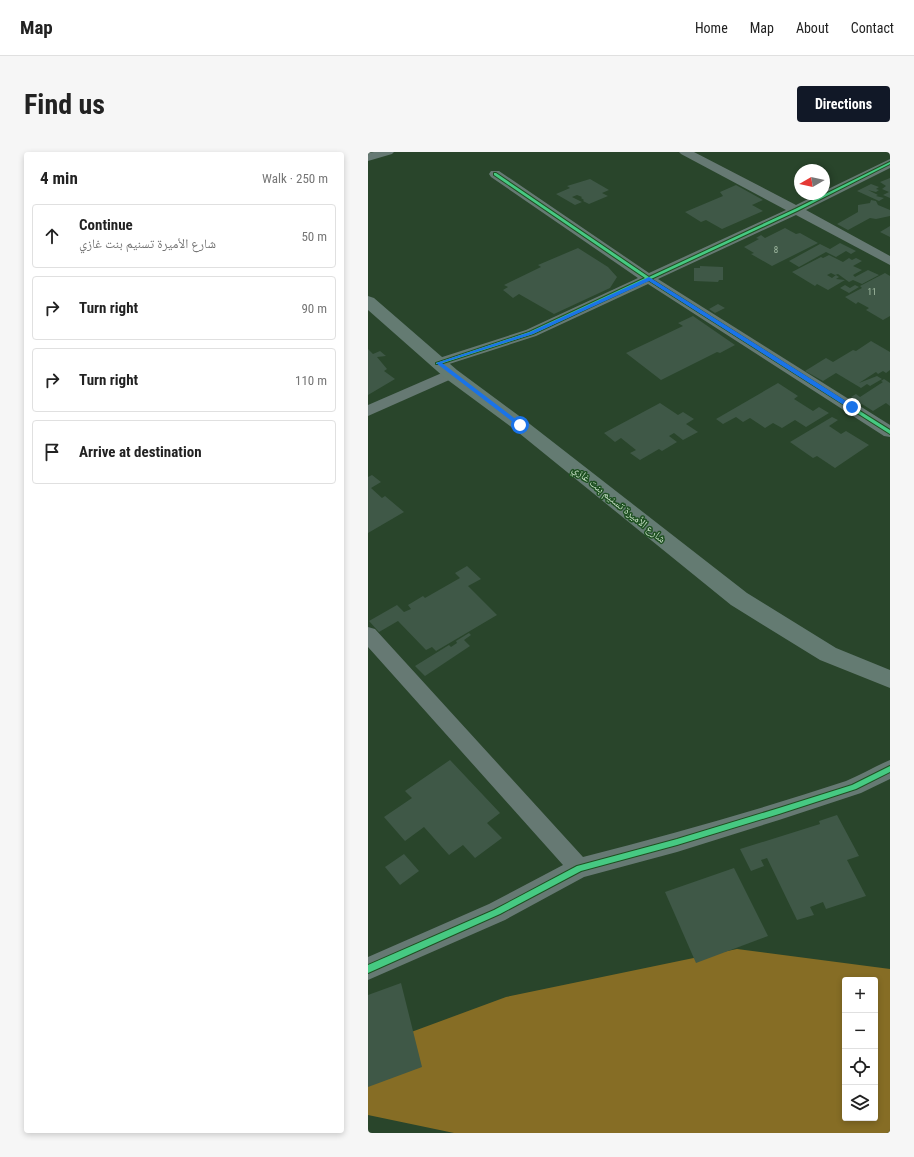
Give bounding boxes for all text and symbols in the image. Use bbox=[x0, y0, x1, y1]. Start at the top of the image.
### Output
text: Map bbox=[20, 16, 53, 39]
text: Home bbox=[695, 20, 728, 36]
text: Map bbox=[750, 20, 774, 36]
text: About bbox=[796, 20, 829, 36]
text: Contact bbox=[851, 20, 894, 36]
button: Directions bbox=[797, 86, 890, 122]
text: Find us bbox=[24, 88, 105, 121]
north arrow bbox=[794, 164, 830, 200]
text: 4 min bbox=[40, 168, 78, 188]
text: Walk · 250 m bbox=[262, 171, 328, 186]
text: Continue bbox=[79, 216, 133, 234]
icon: ahead bbox=[41, 225, 63, 247]
text: 50 m bbox=[301, 229, 327, 244]
text: شارع الأميرة تسنيم بنت غازي bbox=[79, 236, 216, 251]
house number: 8 bbox=[774, 245, 778, 255]
house number: 11 bbox=[868, 287, 876, 297]
icon: right bbox=[41, 297, 63, 319]
text: Turn right bbox=[79, 299, 138, 317]
text: 90 m bbox=[301, 301, 327, 316]
icon: right bbox=[41, 369, 63, 391]
text: Turn right bbox=[79, 371, 138, 389]
text: 110 m bbox=[295, 373, 327, 388]
route end bbox=[843, 398, 861, 416]
route start bbox=[511, 416, 529, 434]
icon: arrive bbox=[41, 441, 63, 463]
text: Arrive at destination bbox=[79, 443, 202, 461]
street label: شارع الأميرة تسنيم بنت غازي bbox=[569, 462, 668, 547]
map controls bbox=[842, 977, 878, 1121]
button: + bbox=[842, 977, 878, 1013]
button: − bbox=[842, 1013, 878, 1049]
button: locate bbox=[842, 1049, 878, 1085]
button: layers bbox=[842, 1085, 878, 1121]

